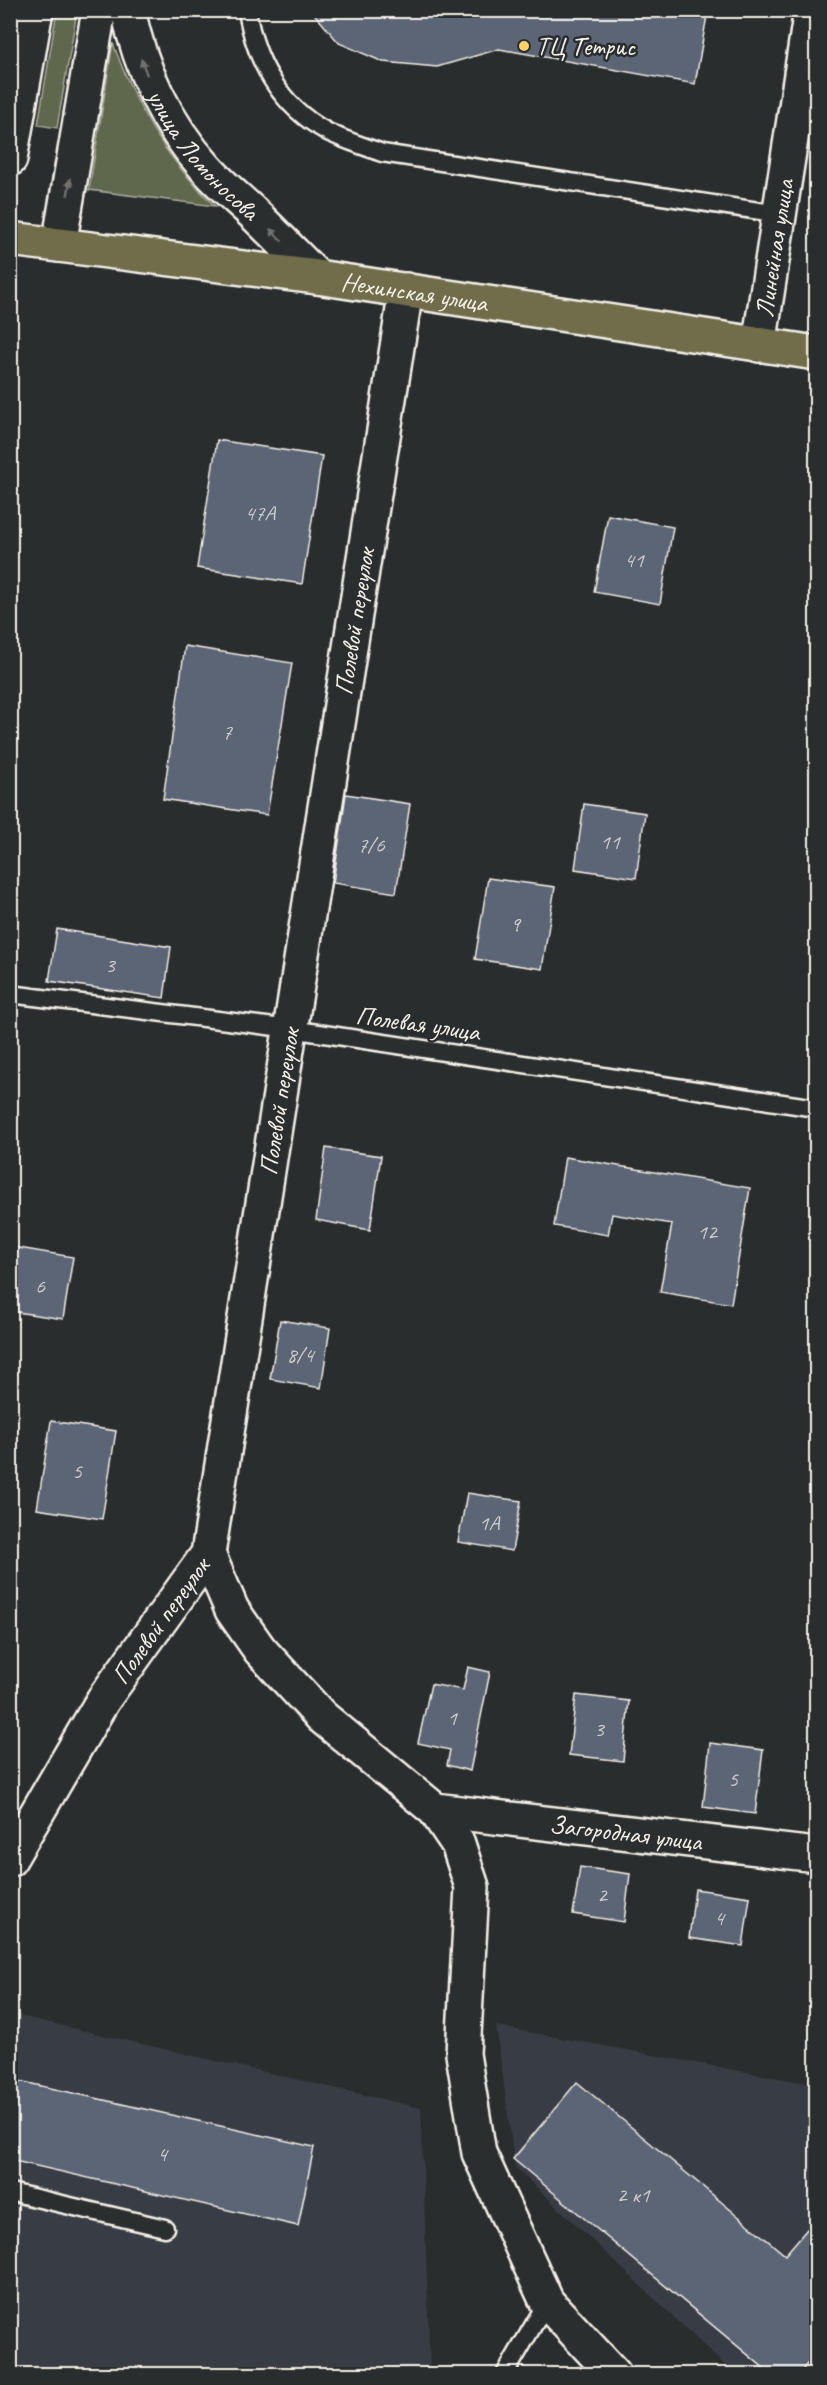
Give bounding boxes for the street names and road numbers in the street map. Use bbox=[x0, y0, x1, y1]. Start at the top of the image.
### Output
street label: улица Ломоносова bbox=[139, 82, 267, 228]
street label: Линейная улица bbox=[748, 175, 802, 319]
street label: Нехинская улица bbox=[339, 265, 491, 320]
street label: Полевой переулок bbox=[327, 543, 383, 697]
street label: Полевая улица bbox=[354, 998, 483, 1049]
street label: Полевой переулок bbox=[252, 1024, 307, 1177]
street label: Полевой переулок bbox=[104, 1549, 219, 1691]
street label: Загородная улица bbox=[548, 1808, 705, 1859]

